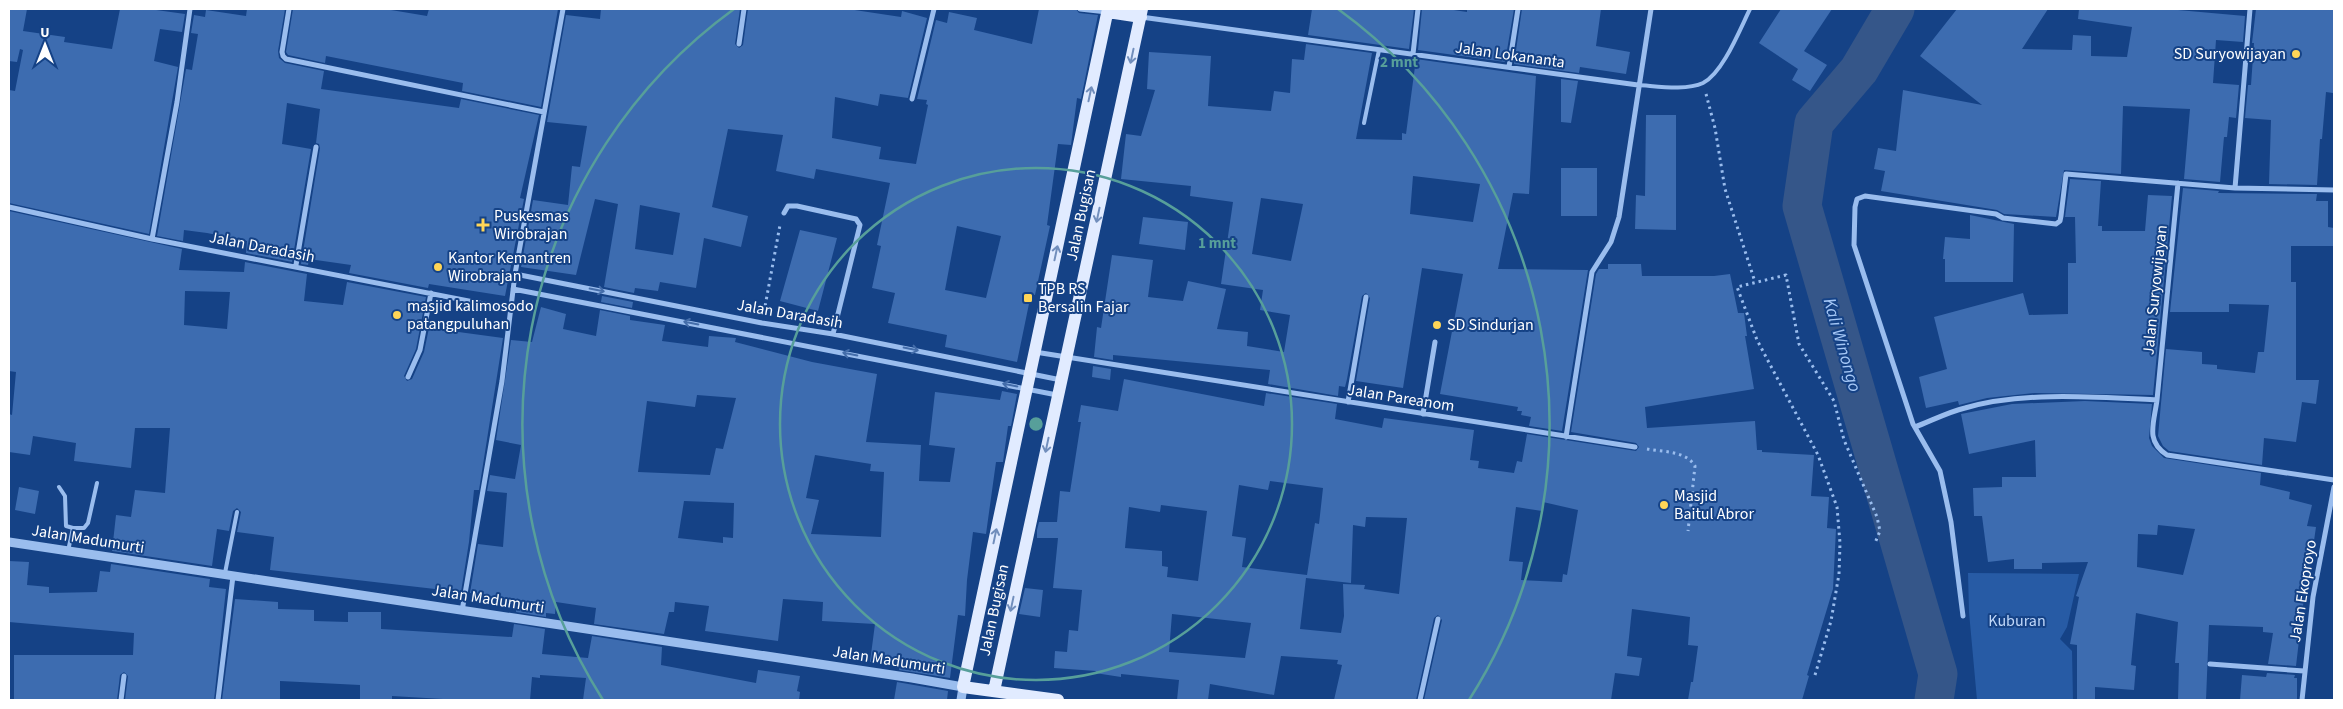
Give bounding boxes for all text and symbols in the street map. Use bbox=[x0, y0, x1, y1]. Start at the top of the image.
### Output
north arrow bbox=[20, 20, 70, 70]
text: U bbox=[40, 23, 50, 43]
street label: Jalan Lokananta bbox=[1454, 36, 1566, 74]
place label: SD Suryowijayan bbox=[2174, 43, 2286, 65]
one-way arrow bbox=[1127, 48, 1136, 64]
marker: SD Suryowijayan bbox=[2290, 48, 2302, 60]
text: 2 mnt bbox=[1380, 52, 1418, 73]
one-way arrow bbox=[1086, 87, 1095, 103]
street label: Jalan Bugisan bbox=[1061, 167, 1101, 263]
place label: Puskesmas Wirobrajan bbox=[494, 205, 569, 245]
one-way arrow bbox=[1093, 207, 1102, 223]
marker: Puskesmas Wirobrajan bbox=[476, 218, 490, 232]
street label: Jalan Suryowijayan bbox=[2137, 224, 2173, 356]
street label: Jalan Daradasih bbox=[207, 226, 317, 268]
text: 1 mnt bbox=[1198, 233, 1236, 254]
one-way arrow bbox=[1052, 245, 1061, 261]
place label: Kantor Kemantren Wirobrajan bbox=[448, 247, 571, 287]
marker: Kantor Kemantren Wirobrajan bbox=[432, 261, 444, 273]
place label: TPB RS Bersalin Fajar bbox=[1038, 278, 1129, 318]
one-way arrow bbox=[588, 286, 604, 295]
marker: TPB RS Bersalin Fajar bbox=[1022, 292, 1034, 304]
street label: Jalan Daradasih bbox=[735, 294, 845, 334]
place label: masjid kalimosodo patangpuluhan bbox=[407, 295, 534, 335]
water label: Kali Winongo bbox=[1817, 295, 1867, 395]
marker: masjid kalimosodo patangpuluhan bbox=[391, 309, 403, 321]
place label: SD Sindurjan bbox=[1447, 314, 1534, 336]
one-way arrow bbox=[683, 318, 699, 328]
marker: SD Sindurjan bbox=[1431, 319, 1443, 331]
one-way arrow bbox=[903, 345, 919, 355]
one-way arrow bbox=[843, 349, 859, 359]
street label: Jalan Pareanom bbox=[1346, 379, 1456, 417]
one-way arrow bbox=[1002, 380, 1018, 390]
centre of rings bbox=[1027, 415, 1045, 433]
one-way arrow bbox=[1042, 436, 1051, 452]
place label: Masjid Baitul Abror bbox=[1674, 485, 1754, 525]
marker: Masjid Baitul Abror bbox=[1658, 499, 1670, 511]
street label: Jalan Madumurti bbox=[30, 519, 146, 559]
one-way arrow bbox=[990, 529, 1000, 545]
street label: Jalan Ekoproyo bbox=[2284, 538, 2322, 644]
street label: Jalan Bugisan bbox=[974, 562, 1014, 658]
street label: Jalan Madumurti bbox=[430, 579, 546, 619]
one-way arrow bbox=[1007, 595, 1016, 611]
park label: Kuburan bbox=[1988, 610, 2046, 632]
street label: Jalan Madumurti bbox=[831, 640, 947, 680]

